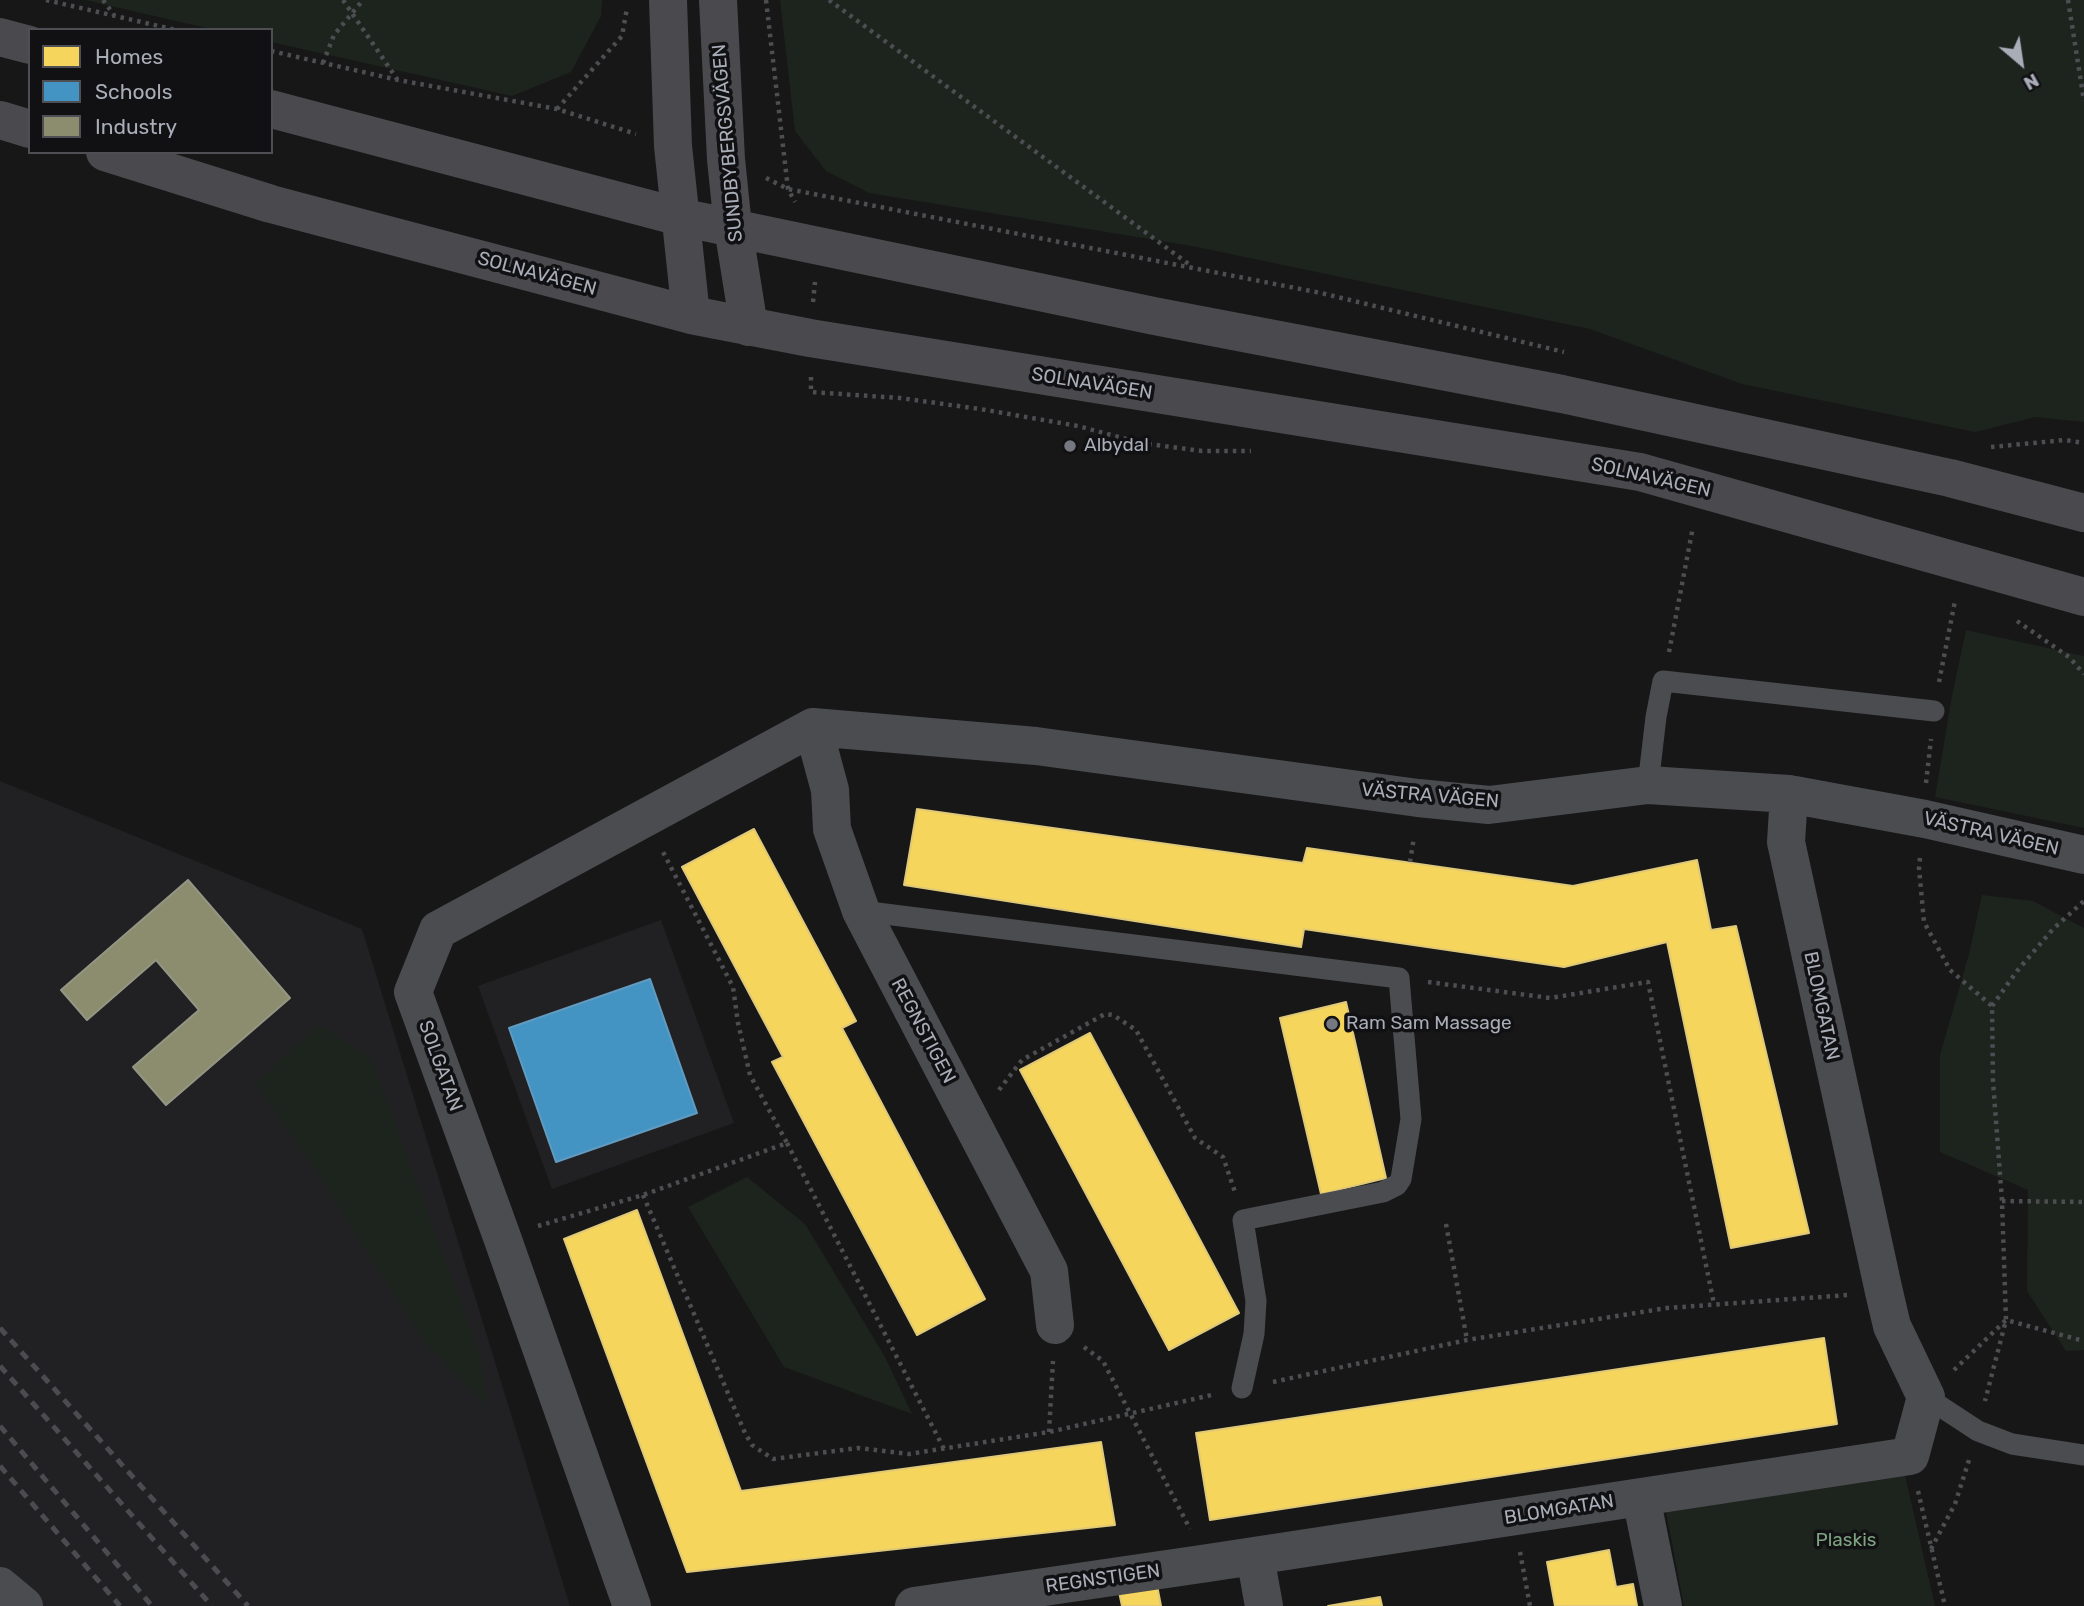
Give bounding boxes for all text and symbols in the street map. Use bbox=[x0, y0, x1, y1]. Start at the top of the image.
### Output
legend bbox=[28, 28, 273, 154]
north arrow bbox=[1986, 28, 2056, 98]
street label: SUNDBYBERGSVÄGEN bbox=[708, 43, 748, 243]
text: Homes bbox=[95, 44, 163, 69]
text: N bbox=[2020, 68, 2043, 95]
text: Schools bbox=[95, 79, 172, 104]
text: Industry bbox=[95, 114, 177, 139]
street label: SOLNAVÄGEN bbox=[475, 247, 599, 301]
street label: SOLNAVÄGEN bbox=[1030, 363, 1154, 405]
place label: Albydal bbox=[1084, 435, 1149, 457]
marker: Albydal bbox=[1062, 438, 1078, 454]
street label: SOLNAVÄGEN bbox=[1589, 453, 1713, 503]
street label: VÄSTRA VÄGEN bbox=[1360, 779, 1500, 813]
street label: VÄSTRA VÄGEN bbox=[1921, 807, 2061, 861]
street label: BLOMGATAN bbox=[1798, 949, 1844, 1063]
street label: REGNSTIGEN bbox=[886, 975, 960, 1087]
place label: Ram Sam Massage bbox=[1346, 1013, 1512, 1035]
marker: Ram Sam Massage bbox=[1324, 1016, 1340, 1032]
street label: SOLGATAN bbox=[413, 1018, 467, 1114]
street label: BLOMGATAN bbox=[1503, 1490, 1615, 1530]
park label: Plaskis bbox=[1815, 1530, 1877, 1552]
street label: REGNSTIGEN bbox=[1044, 1560, 1162, 1598]

